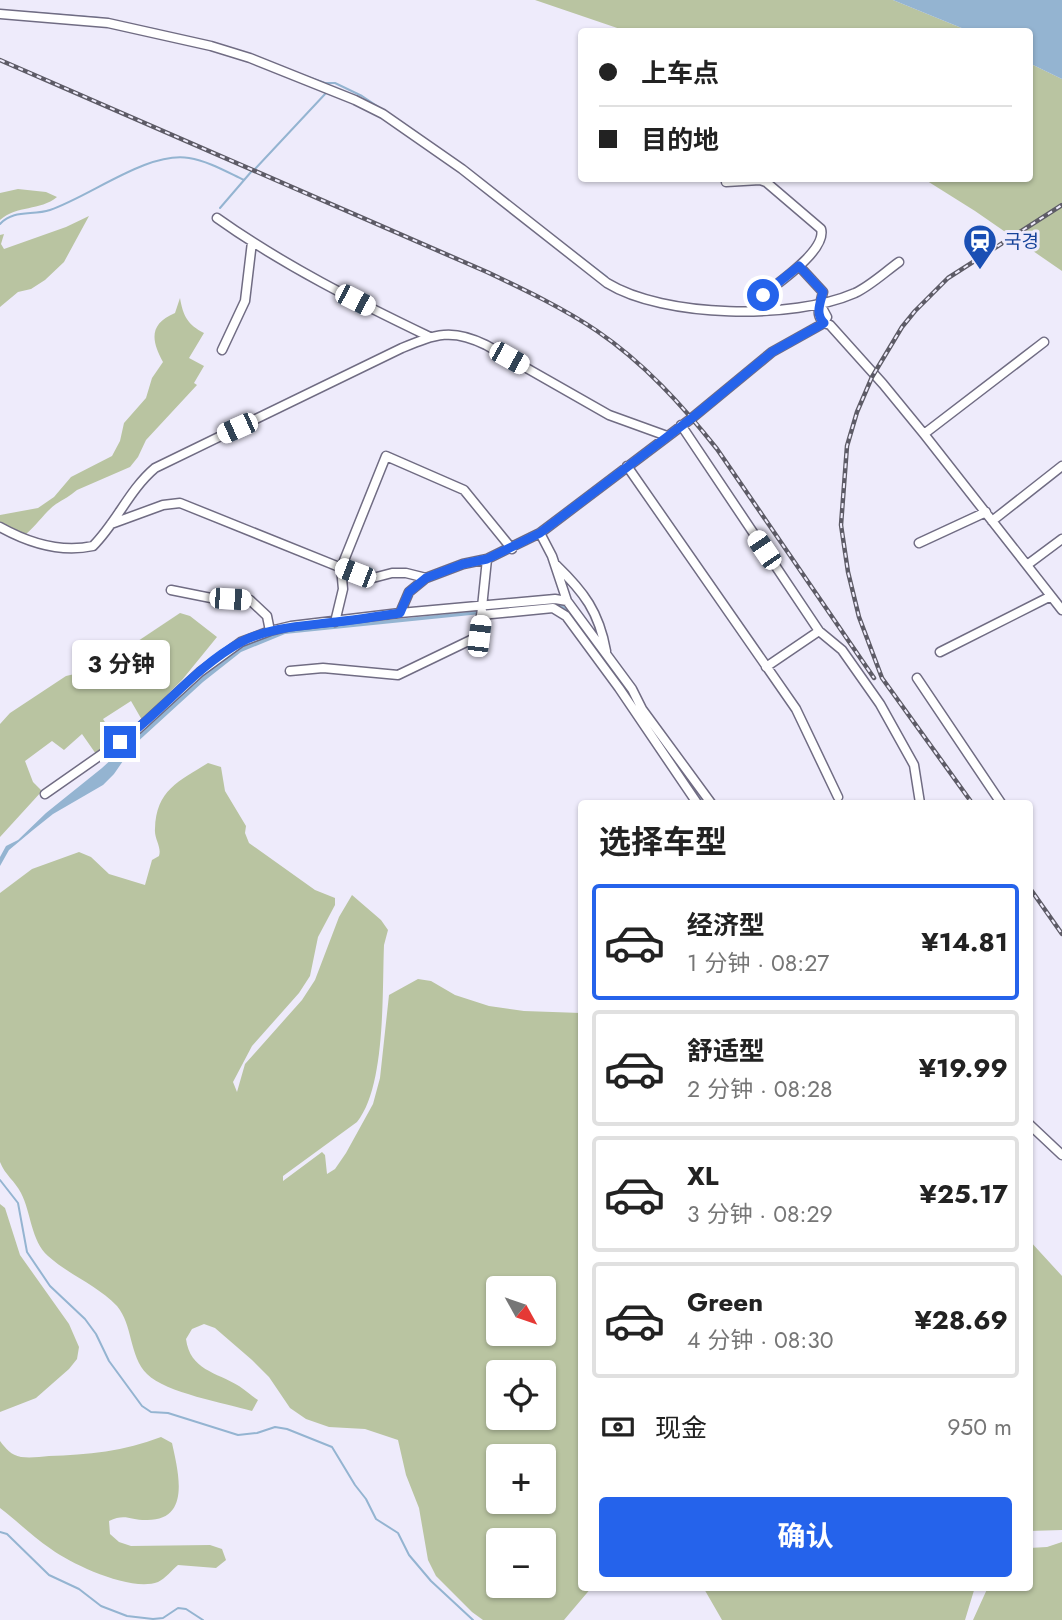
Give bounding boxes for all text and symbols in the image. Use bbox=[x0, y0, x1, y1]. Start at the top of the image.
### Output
text: 上车点 bbox=[641, 54, 719, 92]
text: 目的地 bbox=[641, 121, 719, 159]
station icon: 국경 bbox=[961, 222, 999, 271]
place label: 국경 bbox=[1004, 228, 1039, 255]
route start bbox=[747, 279, 779, 311]
car bbox=[332, 281, 379, 319]
car bbox=[486, 339, 533, 377]
car bbox=[214, 410, 261, 446]
car bbox=[744, 527, 785, 573]
car bbox=[332, 556, 379, 590]
car bbox=[209, 587, 252, 611]
car bbox=[467, 614, 492, 658]
callout: 3 分钟 bbox=[71, 640, 169, 690]
text: 3 分钟 bbox=[87, 647, 155, 681]
route end bbox=[104, 726, 136, 758]
text: 选择车型 bbox=[599, 819, 727, 865]
text: 经济型 bbox=[687, 906, 765, 944]
icon: car bbox=[603, 911, 666, 974]
text: ¥14.81 bbox=[921, 923, 1008, 961]
text: 1 分钟 · 08:27 bbox=[687, 946, 829, 980]
text: 舒适型 bbox=[687, 1032, 765, 1070]
icon: car bbox=[603, 1037, 666, 1100]
text: ¥19.99 bbox=[919, 1049, 1008, 1087]
text: 2 分钟 · 08:28 bbox=[687, 1072, 833, 1106]
text: XL bbox=[687, 1157, 719, 1195]
icon: car bbox=[603, 1163, 666, 1226]
text: ¥25.17 bbox=[919, 1175, 1008, 1213]
text: 3 分钟 · 08:29 bbox=[687, 1197, 833, 1231]
north arrow bbox=[486, 1276, 556, 1346]
map controls bbox=[486, 1276, 556, 1598]
text: Green bbox=[687, 1283, 763, 1321]
icon: car bbox=[603, 1289, 666, 1352]
text: ¥28.69 bbox=[914, 1301, 1008, 1339]
text: 4 分钟 · 08:30 bbox=[687, 1323, 834, 1357]
button: locate bbox=[486, 1360, 556, 1430]
icon: cash bbox=[599, 1408, 637, 1446]
text: 现金 bbox=[655, 1409, 707, 1447]
text: 950 m bbox=[947, 1410, 1012, 1444]
button: + bbox=[486, 1444, 556, 1514]
button: 确认 bbox=[599, 1497, 1012, 1577]
button: − bbox=[486, 1528, 556, 1598]

